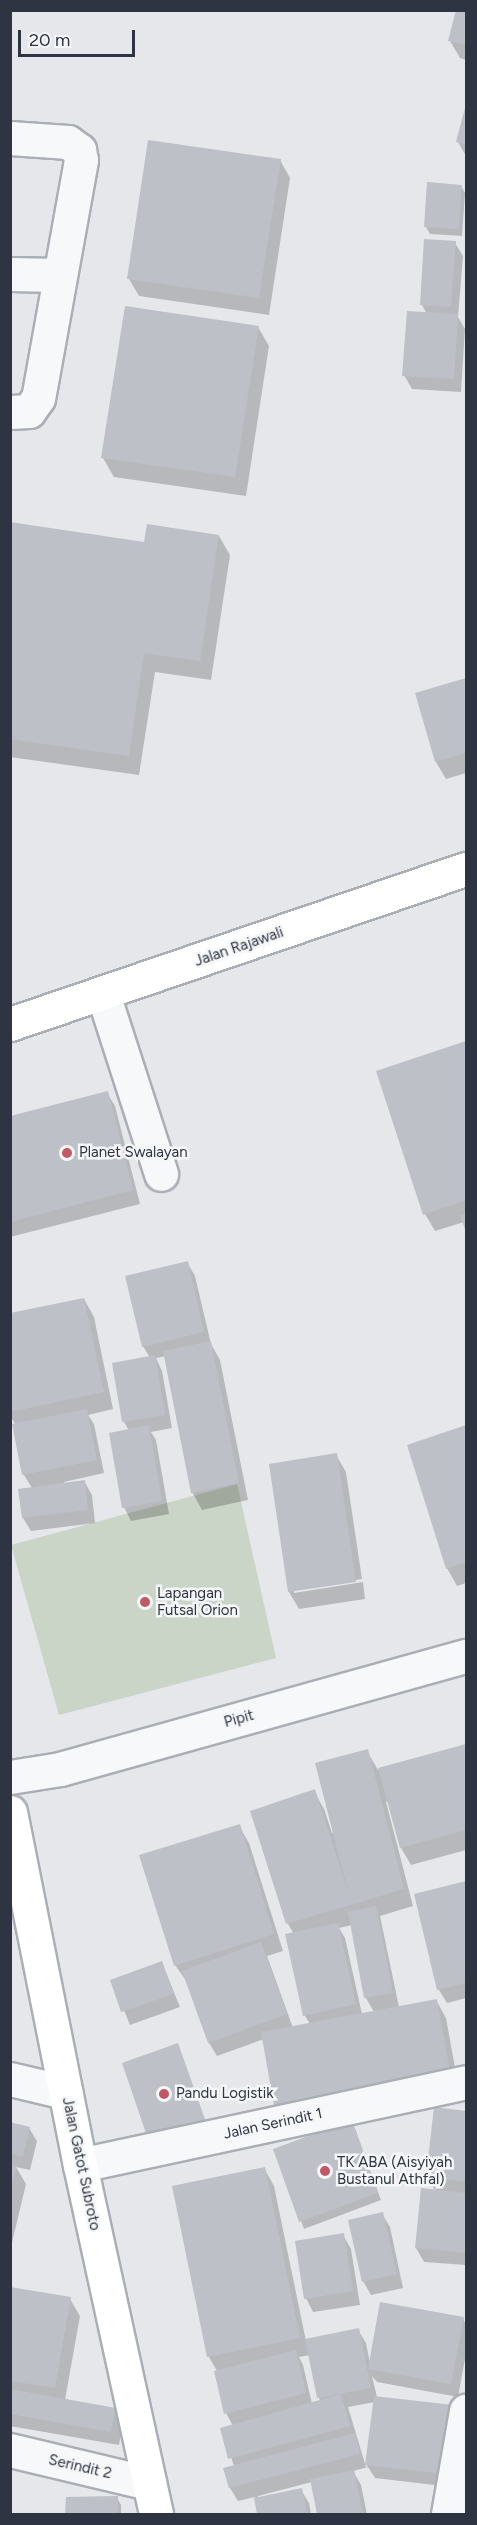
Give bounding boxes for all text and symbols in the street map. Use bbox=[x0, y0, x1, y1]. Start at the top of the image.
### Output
scale bar bbox=[21, 18, 138, 56]
text: 20 m bbox=[29, 29, 70, 51]
street label: Jalan Rajawali bbox=[192, 923, 286, 971]
place label: Planet Swalayan bbox=[79, 1144, 188, 1162]
marker: Planet Swalayan bbox=[60, 1146, 74, 1160]
place label: Lapangan Futsal Orion bbox=[157, 1584, 238, 1619]
marker: Lapangan Futsal Orion bbox=[138, 1595, 152, 1609]
street label: Pipit bbox=[222, 1706, 256, 1732]
place label: Pandu Logistik bbox=[176, 2085, 274, 2103]
marker: Pandu Logistik bbox=[157, 2087, 171, 2101]
street label: Jalan Gatot Subroto bbox=[58, 2096, 104, 2232]
street label: Jalan Serindit 1 bbox=[222, 2105, 324, 2143]
place label: TK ABA (Aisyiyah Bustanul Athfal) bbox=[337, 2153, 452, 2188]
marker: TK ABA (Aisyiyah Bustanul Athfal) bbox=[318, 2164, 332, 2178]
street label: Serindit 2 bbox=[47, 2451, 113, 2483]

